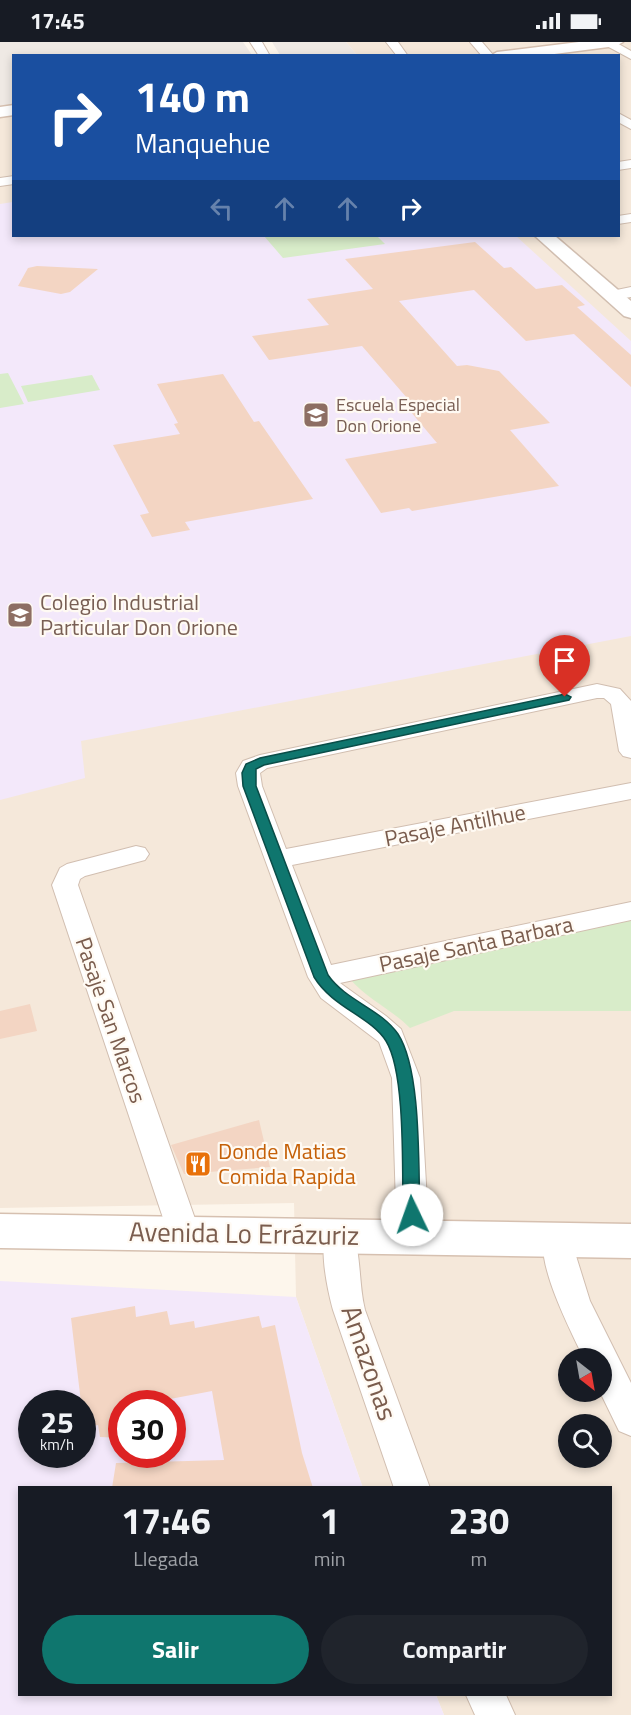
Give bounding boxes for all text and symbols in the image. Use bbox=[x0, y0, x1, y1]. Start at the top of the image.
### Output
text: 17:45 bbox=[30, 4, 85, 38]
text: 140 m bbox=[135, 64, 250, 128]
icon: right bbox=[36, 78, 114, 156]
text: Manquehue bbox=[135, 122, 270, 163]
icon: left bbox=[205, 192, 238, 225]
icon: ahead bbox=[268, 192, 301, 225]
icon: ahead bbox=[331, 192, 364, 225]
icon: right bbox=[394, 192, 427, 225]
place label: Escuela Especial Don Orione bbox=[336, 391, 460, 439]
school or university icon: Escuela Especial Don Orione bbox=[301, 400, 331, 430]
place label: Colegio Industrial Particular Don Orione bbox=[40, 585, 238, 644]
school or university icon: Colegio Industrial Particular Don Orione bbox=[5, 600, 35, 630]
pin bbox=[539, 635, 590, 697]
icon: arrive bbox=[548, 644, 581, 677]
street label: Pasaje Antilhue bbox=[382, 795, 528, 855]
street label: Pasaje Santa Barbara bbox=[376, 907, 576, 981]
street label: Pasaje San Marcos bbox=[67, 932, 155, 1108]
place label: Donde Matias Comida Rapida bbox=[218, 1134, 356, 1193]
restaurant icon: Donde Matias Comida Rapida bbox=[183, 1149, 213, 1179]
position arrow bbox=[380, 1183, 444, 1247]
street label: Avenida Lo Errázuriz bbox=[128, 1210, 360, 1255]
street label: Amazonas bbox=[332, 1299, 409, 1426]
north arrow bbox=[558, 1348, 612, 1402]
map controls bbox=[558, 1348, 612, 1468]
speed limit sign: 30 bbox=[108, 1390, 186, 1468]
text: 25 bbox=[40, 1399, 74, 1445]
button: search bbox=[558, 1414, 612, 1468]
text: km/h bbox=[40, 1433, 74, 1456]
text: 17:46 bbox=[121, 1493, 211, 1548]
text: 1 bbox=[320, 1493, 340, 1548]
text: 230 bbox=[449, 1493, 509, 1548]
text: Llegada bbox=[133, 1543, 198, 1574]
text: min bbox=[314, 1543, 346, 1574]
text: m bbox=[470, 1543, 487, 1574]
button: Salir bbox=[42, 1615, 309, 1684]
button: Compartir bbox=[321, 1615, 588, 1684]

